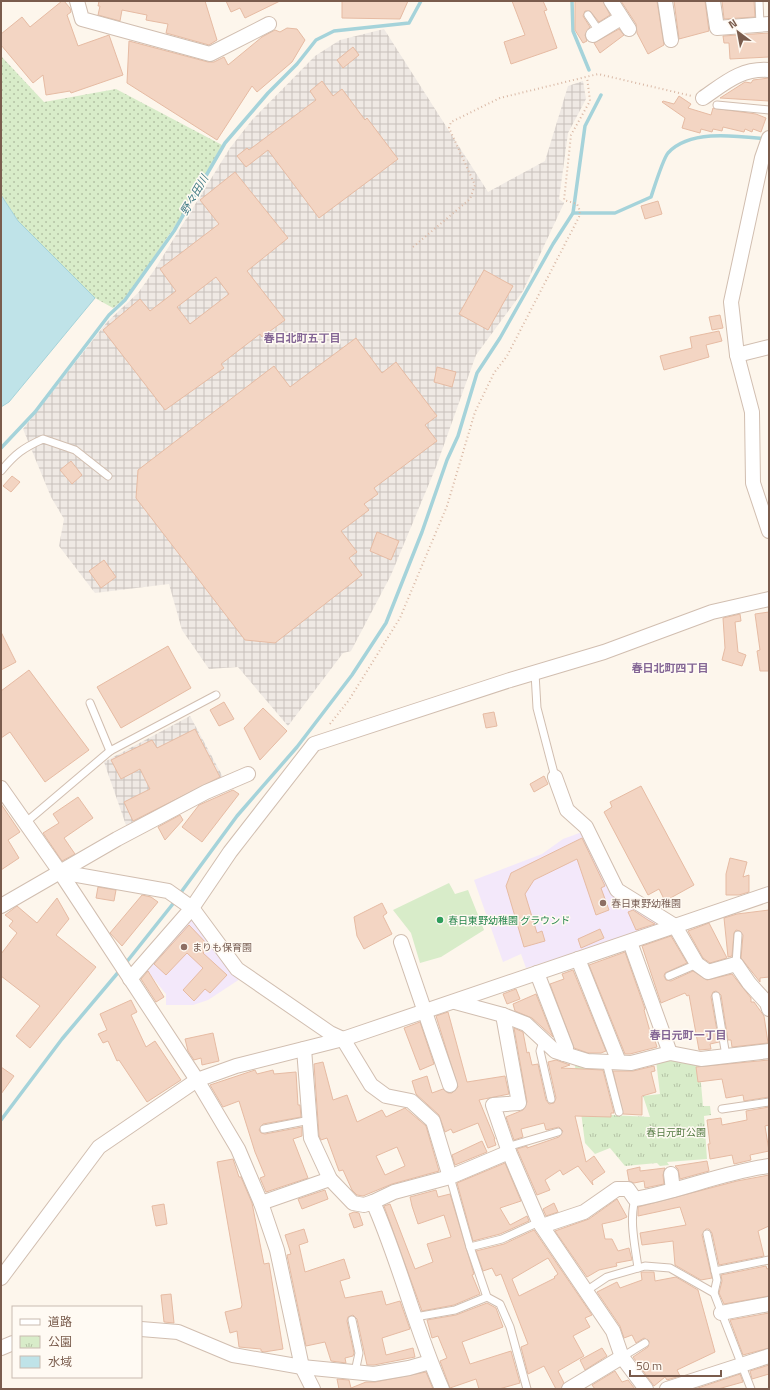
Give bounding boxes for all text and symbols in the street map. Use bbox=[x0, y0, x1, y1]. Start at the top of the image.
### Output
north arrow bbox=[718, 12, 758, 52]
text: N bbox=[725, 15, 740, 32]
water label: 野々田川 bbox=[176, 171, 212, 218]
district label: 春日北町五丁目 bbox=[264, 330, 341, 346]
district label: 春日北町四丁目 bbox=[632, 660, 709, 676]
place label: 春日東野幼稚園 bbox=[611, 896, 681, 911]
marker: 春日東野幼稚園 bbox=[598, 898, 608, 908]
place label: 春日東野幼稚園 グラウンド bbox=[448, 913, 570, 928]
marker: 春日東野幼稚園 グラウンド bbox=[435, 915, 445, 925]
place label: まりも保育園 bbox=[192, 940, 252, 955]
marker: まりも保育園 bbox=[179, 942, 189, 952]
district label: 春日元町一丁目 bbox=[650, 1027, 727, 1043]
park label: 春日元町公園 bbox=[646, 1125, 706, 1140]
legend bbox=[12, 1306, 142, 1378]
text: 道路 bbox=[48, 1312, 72, 1331]
text: 公園 bbox=[48, 1332, 72, 1351]
text: 水域 bbox=[48, 1352, 72, 1371]
scale bar bbox=[630, 1352, 721, 1378]
text: 50 m bbox=[636, 1356, 662, 1375]

